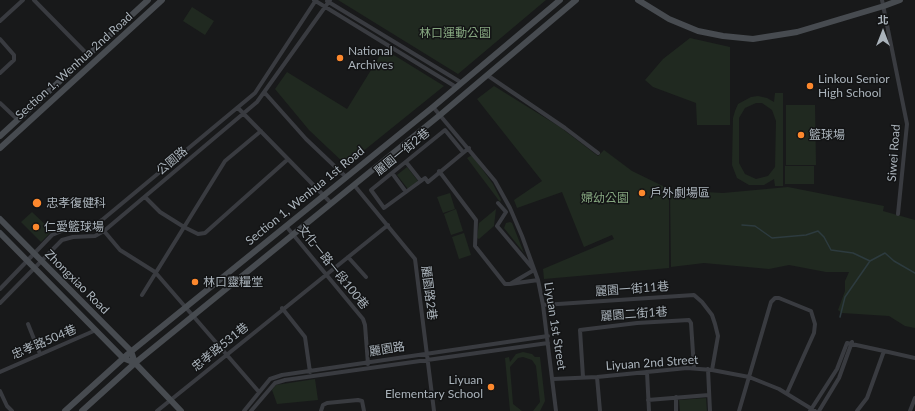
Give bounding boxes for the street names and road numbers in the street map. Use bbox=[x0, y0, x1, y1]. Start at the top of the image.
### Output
street label: Section 1, Wenhua 2nd Road bbox=[13, 10, 135, 122]
street label: Siwei Road bbox=[885, 124, 903, 182]
street label: 麗園一街2巷 bbox=[371, 125, 433, 179]
street label: 公園路 bbox=[154, 144, 190, 178]
street label: Section 1, Wenhua 1st Road bbox=[243, 144, 367, 248]
street label: 文化一路一段100巷 bbox=[294, 222, 372, 312]
street label: Zhongxiao Road bbox=[42, 247, 112, 317]
street label: 麗園路2巷 bbox=[419, 265, 439, 321]
street label: 麗園一街11巷 bbox=[595, 279, 669, 299]
street label: Liyuan 1st Street bbox=[541, 281, 569, 371]
street label: 麗園二街1巷 bbox=[600, 304, 668, 324]
street label: 忠孝路531巷 bbox=[189, 320, 251, 374]
street label: 忠孝路504巷 bbox=[9, 322, 79, 362]
street label: 麗園路 bbox=[368, 339, 406, 359]
street label: Liyuan 2nd Street bbox=[605, 353, 699, 373]

